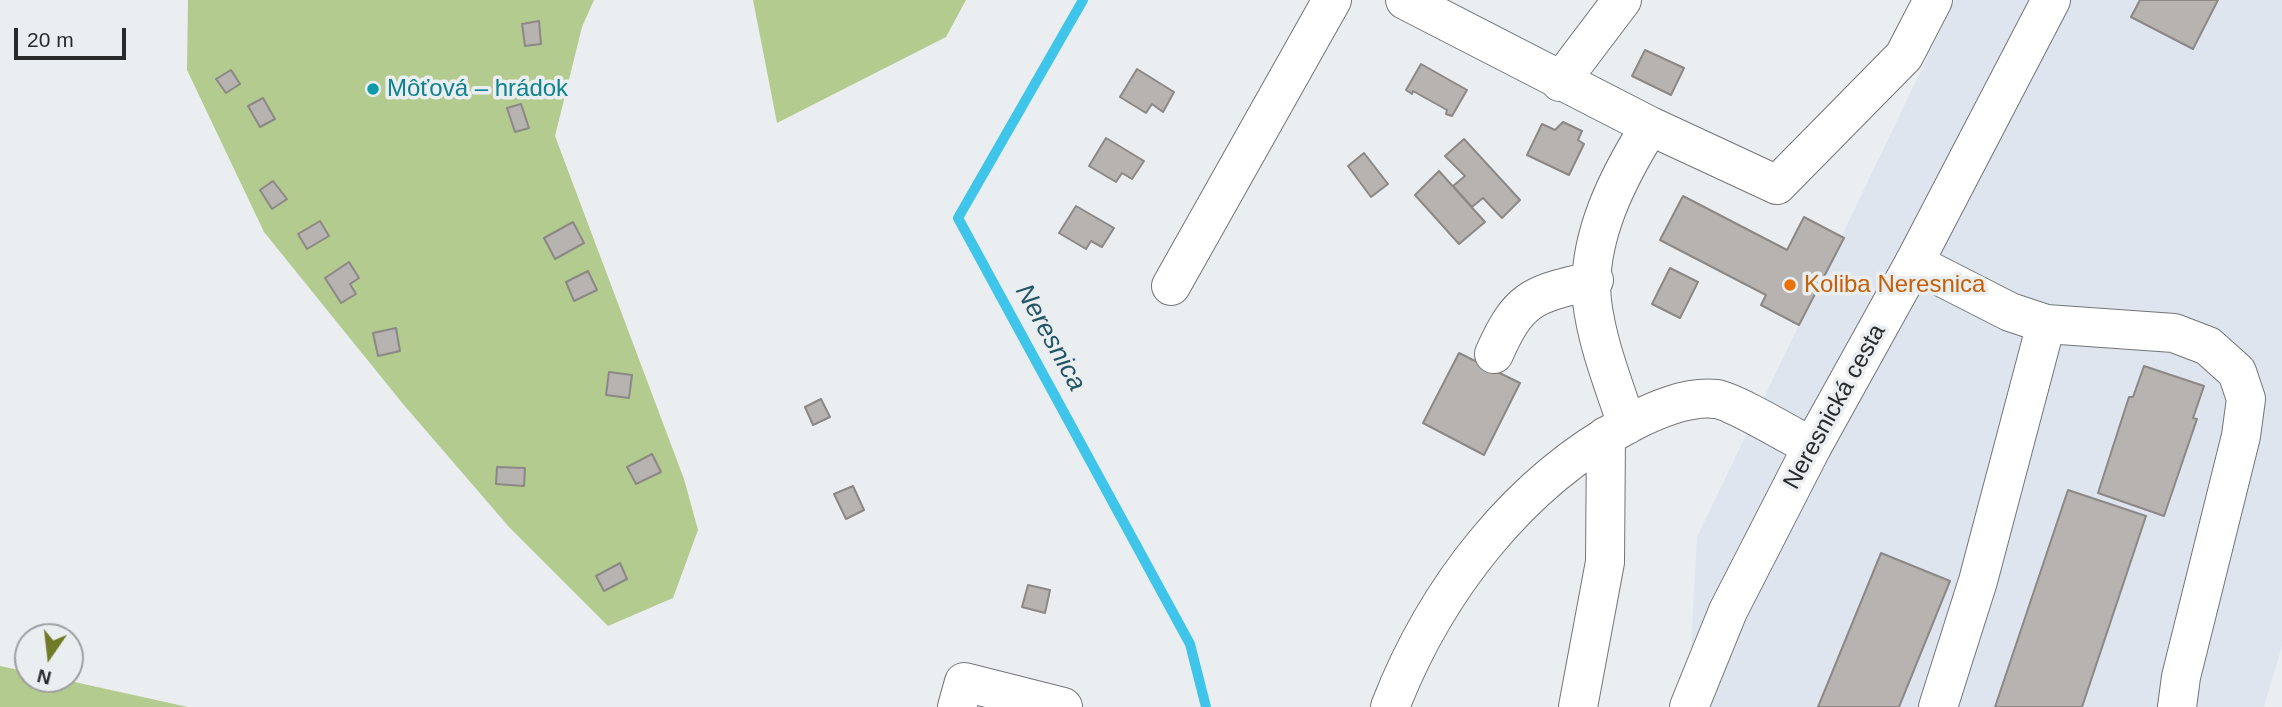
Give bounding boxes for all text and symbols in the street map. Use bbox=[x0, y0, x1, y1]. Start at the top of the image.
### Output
scale bar bbox=[18, 14, 130, 58]
text: 20 m bbox=[27, 28, 74, 51]
place label: Môťová – hrádok bbox=[387, 75, 568, 103]
marker: Môťová – hrádok bbox=[365, 81, 381, 97]
place label: Koliba Neresnica bbox=[1804, 271, 1985, 299]
marker: Koliba Neresnica bbox=[1782, 277, 1798, 293]
water label: Neresnica bbox=[1008, 279, 1092, 397]
street label: Neresnická cesta bbox=[1778, 320, 1892, 494]
north arrow bbox=[14, 623, 84, 693]
text: N bbox=[35, 665, 53, 689]

